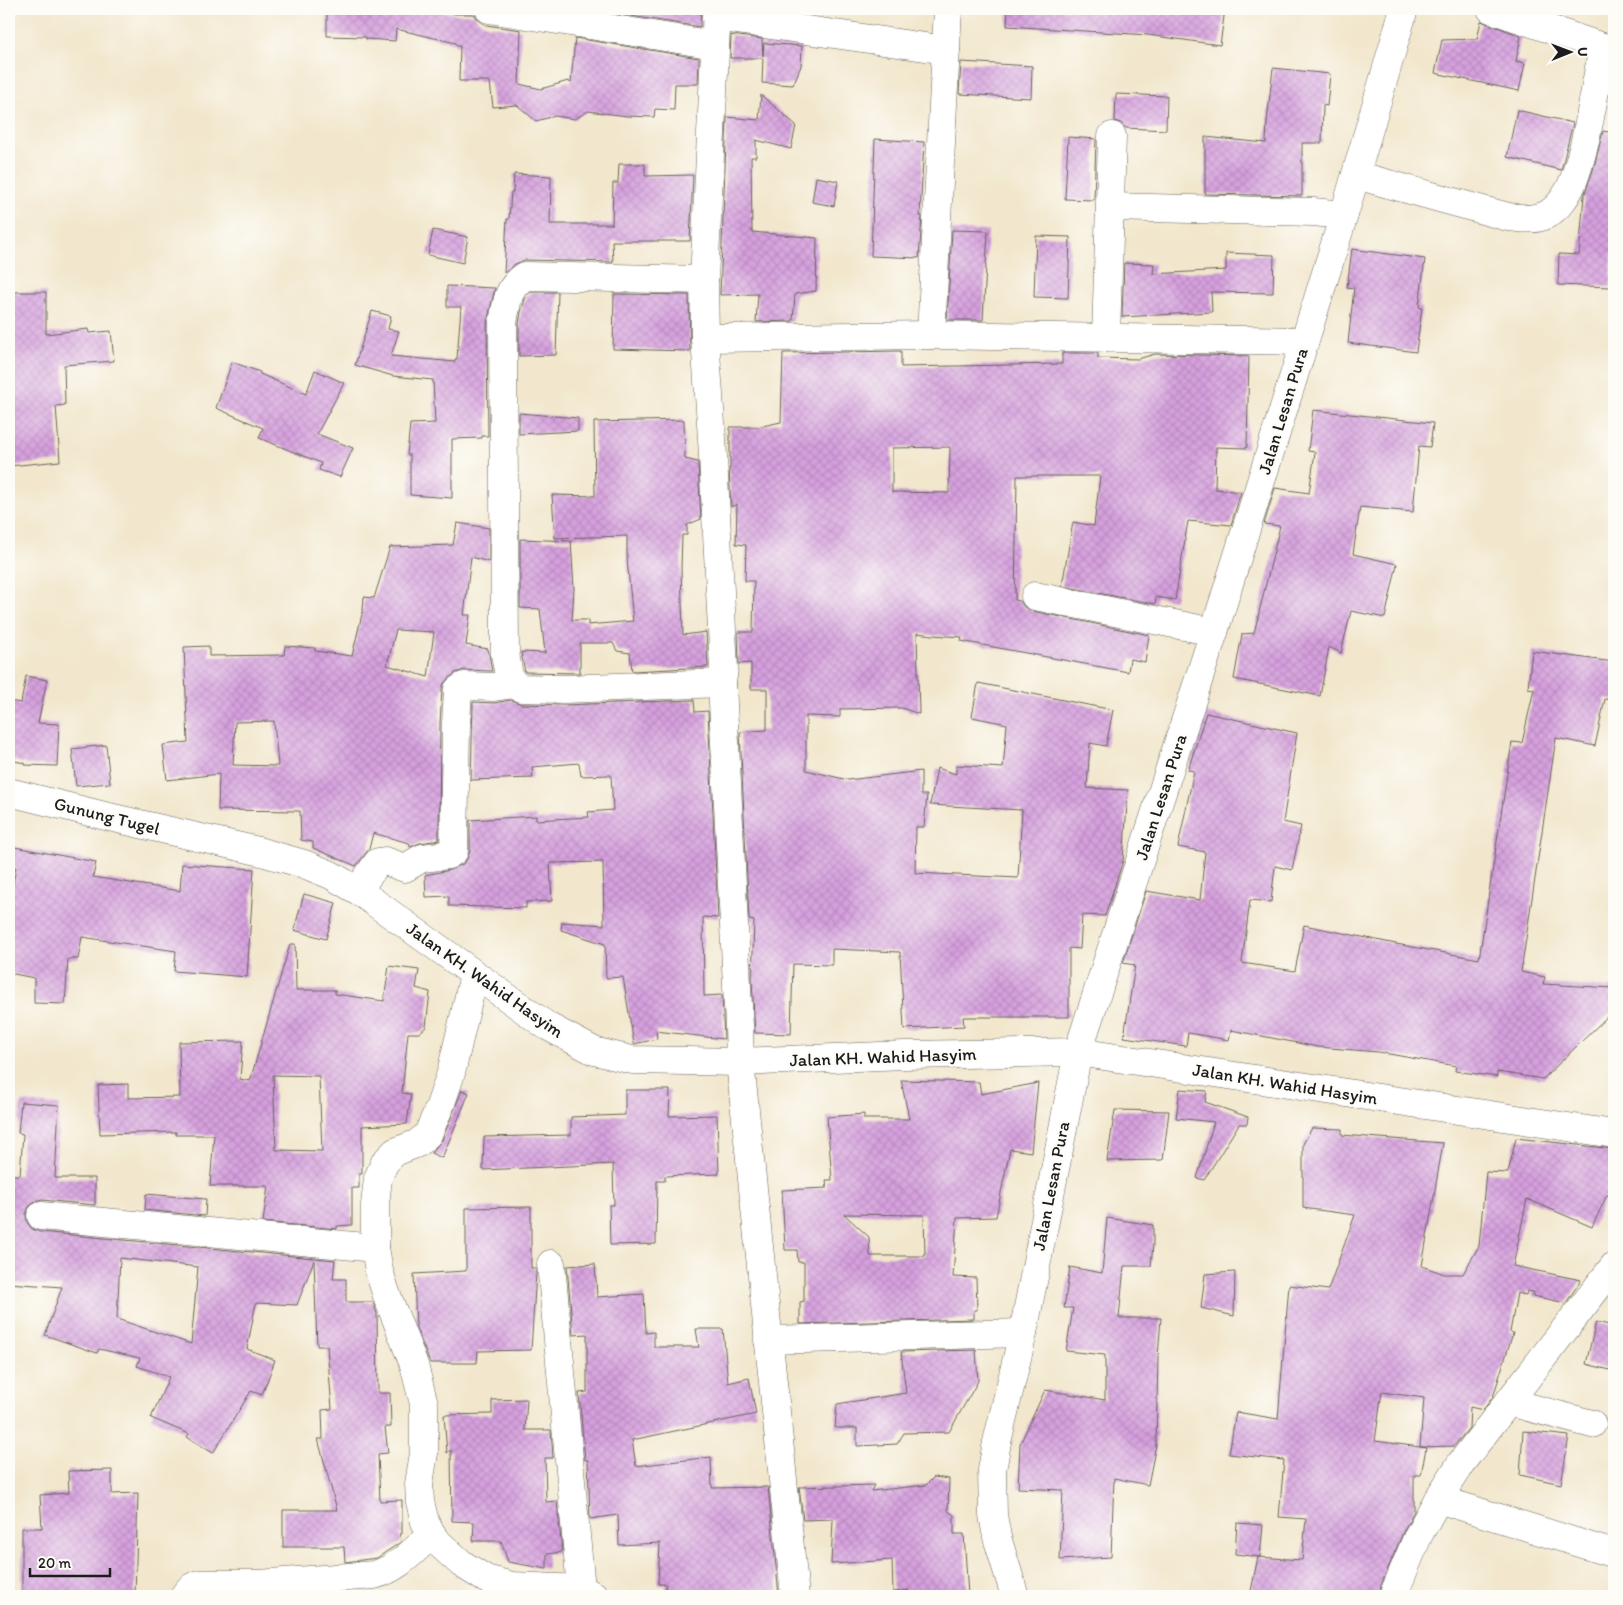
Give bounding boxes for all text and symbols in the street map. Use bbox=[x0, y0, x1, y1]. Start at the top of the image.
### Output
north arrow bbox=[1546, 28, 1596, 78]
text: U bbox=[1574, 47, 1591, 57]
street label: Jalan Lesan Pura bbox=[1253, 344, 1313, 477]
street label: Jalan Lesan Pura bbox=[1130, 731, 1192, 863]
street label: Gunung Tugel bbox=[52, 792, 162, 840]
street label: Jalan KH. Wahid Hasyim bbox=[402, 917, 568, 1043]
street label: Jalan KH. Wahid Hasyim bbox=[789, 1043, 977, 1071]
street label: Jalan KH. Wahid Hasyim bbox=[1191, 1059, 1380, 1110]
street label: Jalan Lesan Pura bbox=[1028, 1119, 1074, 1253]
scale bar bbox=[30, 1545, 110, 1577]
text: 20 m bbox=[38, 1554, 72, 1572]

